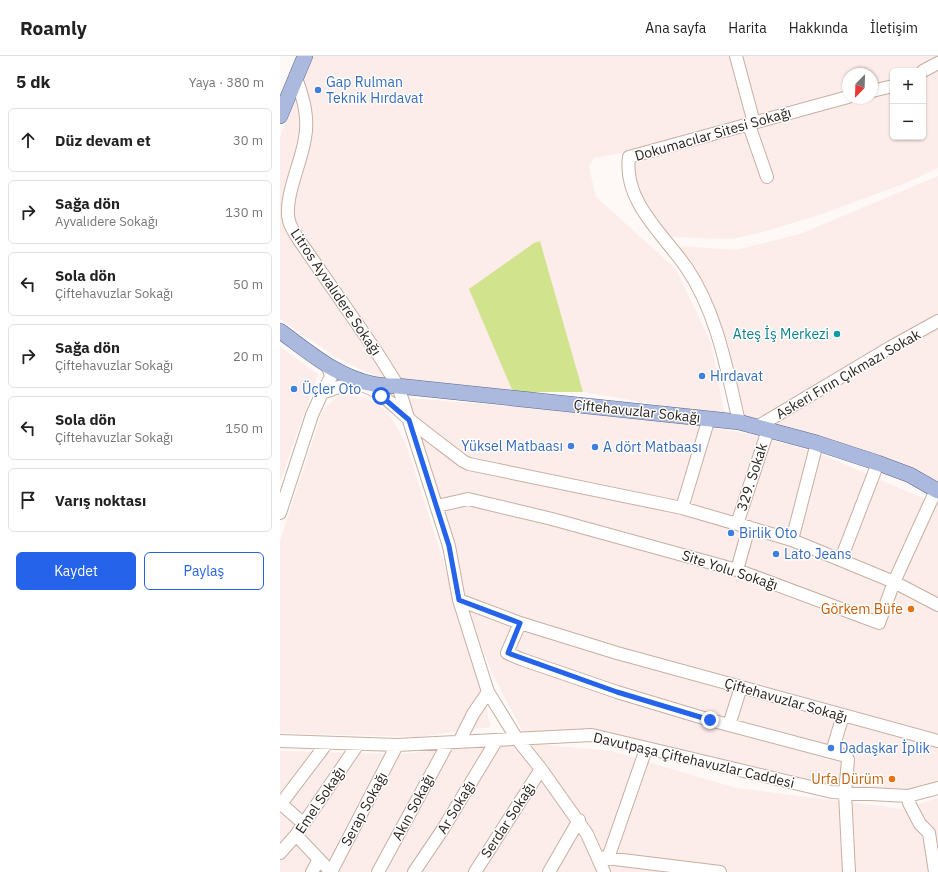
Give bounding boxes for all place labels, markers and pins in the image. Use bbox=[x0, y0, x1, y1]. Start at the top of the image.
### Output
place label: Gap Rulman Teknik Hırdavat bbox=[326, 73, 423, 107]
marker: Gap Rulman Teknik Hırdavat bbox=[313, 85, 323, 95]
place label: Ateş İş Merkezi bbox=[733, 325, 829, 343]
marker: Ateş İş Merkezi bbox=[832, 329, 842, 339]
place label: Hırdavat bbox=[710, 367, 763, 385]
marker: Hırdavat bbox=[697, 371, 707, 381]
place label: Üçler Oto bbox=[302, 380, 361, 398]
marker: Üçler Oto bbox=[289, 384, 299, 394]
place label: Yüksel Matbaası bbox=[461, 437, 563, 455]
place label: A dört Matbaası bbox=[603, 438, 702, 456]
marker: Yüksel Matbaası bbox=[566, 441, 576, 451]
marker: A dört Matbaası bbox=[590, 442, 600, 452]
place label: Birlik Oto bbox=[739, 524, 798, 542]
marker: Birlik Oto bbox=[726, 528, 736, 538]
place label: Lato Jeans bbox=[784, 545, 852, 563]
marker: Lato Jeans bbox=[771, 549, 781, 559]
place label: Görkem Büfe bbox=[821, 600, 903, 618]
marker: Görkem Büfe bbox=[906, 604, 916, 614]
place label: Dadaşkar İplik bbox=[839, 739, 931, 757]
marker: Dadaşkar İplik bbox=[826, 743, 836, 753]
place label: Urfa Dürüm bbox=[811, 770, 884, 788]
marker: Urfa Dürüm bbox=[887, 774, 897, 784]

